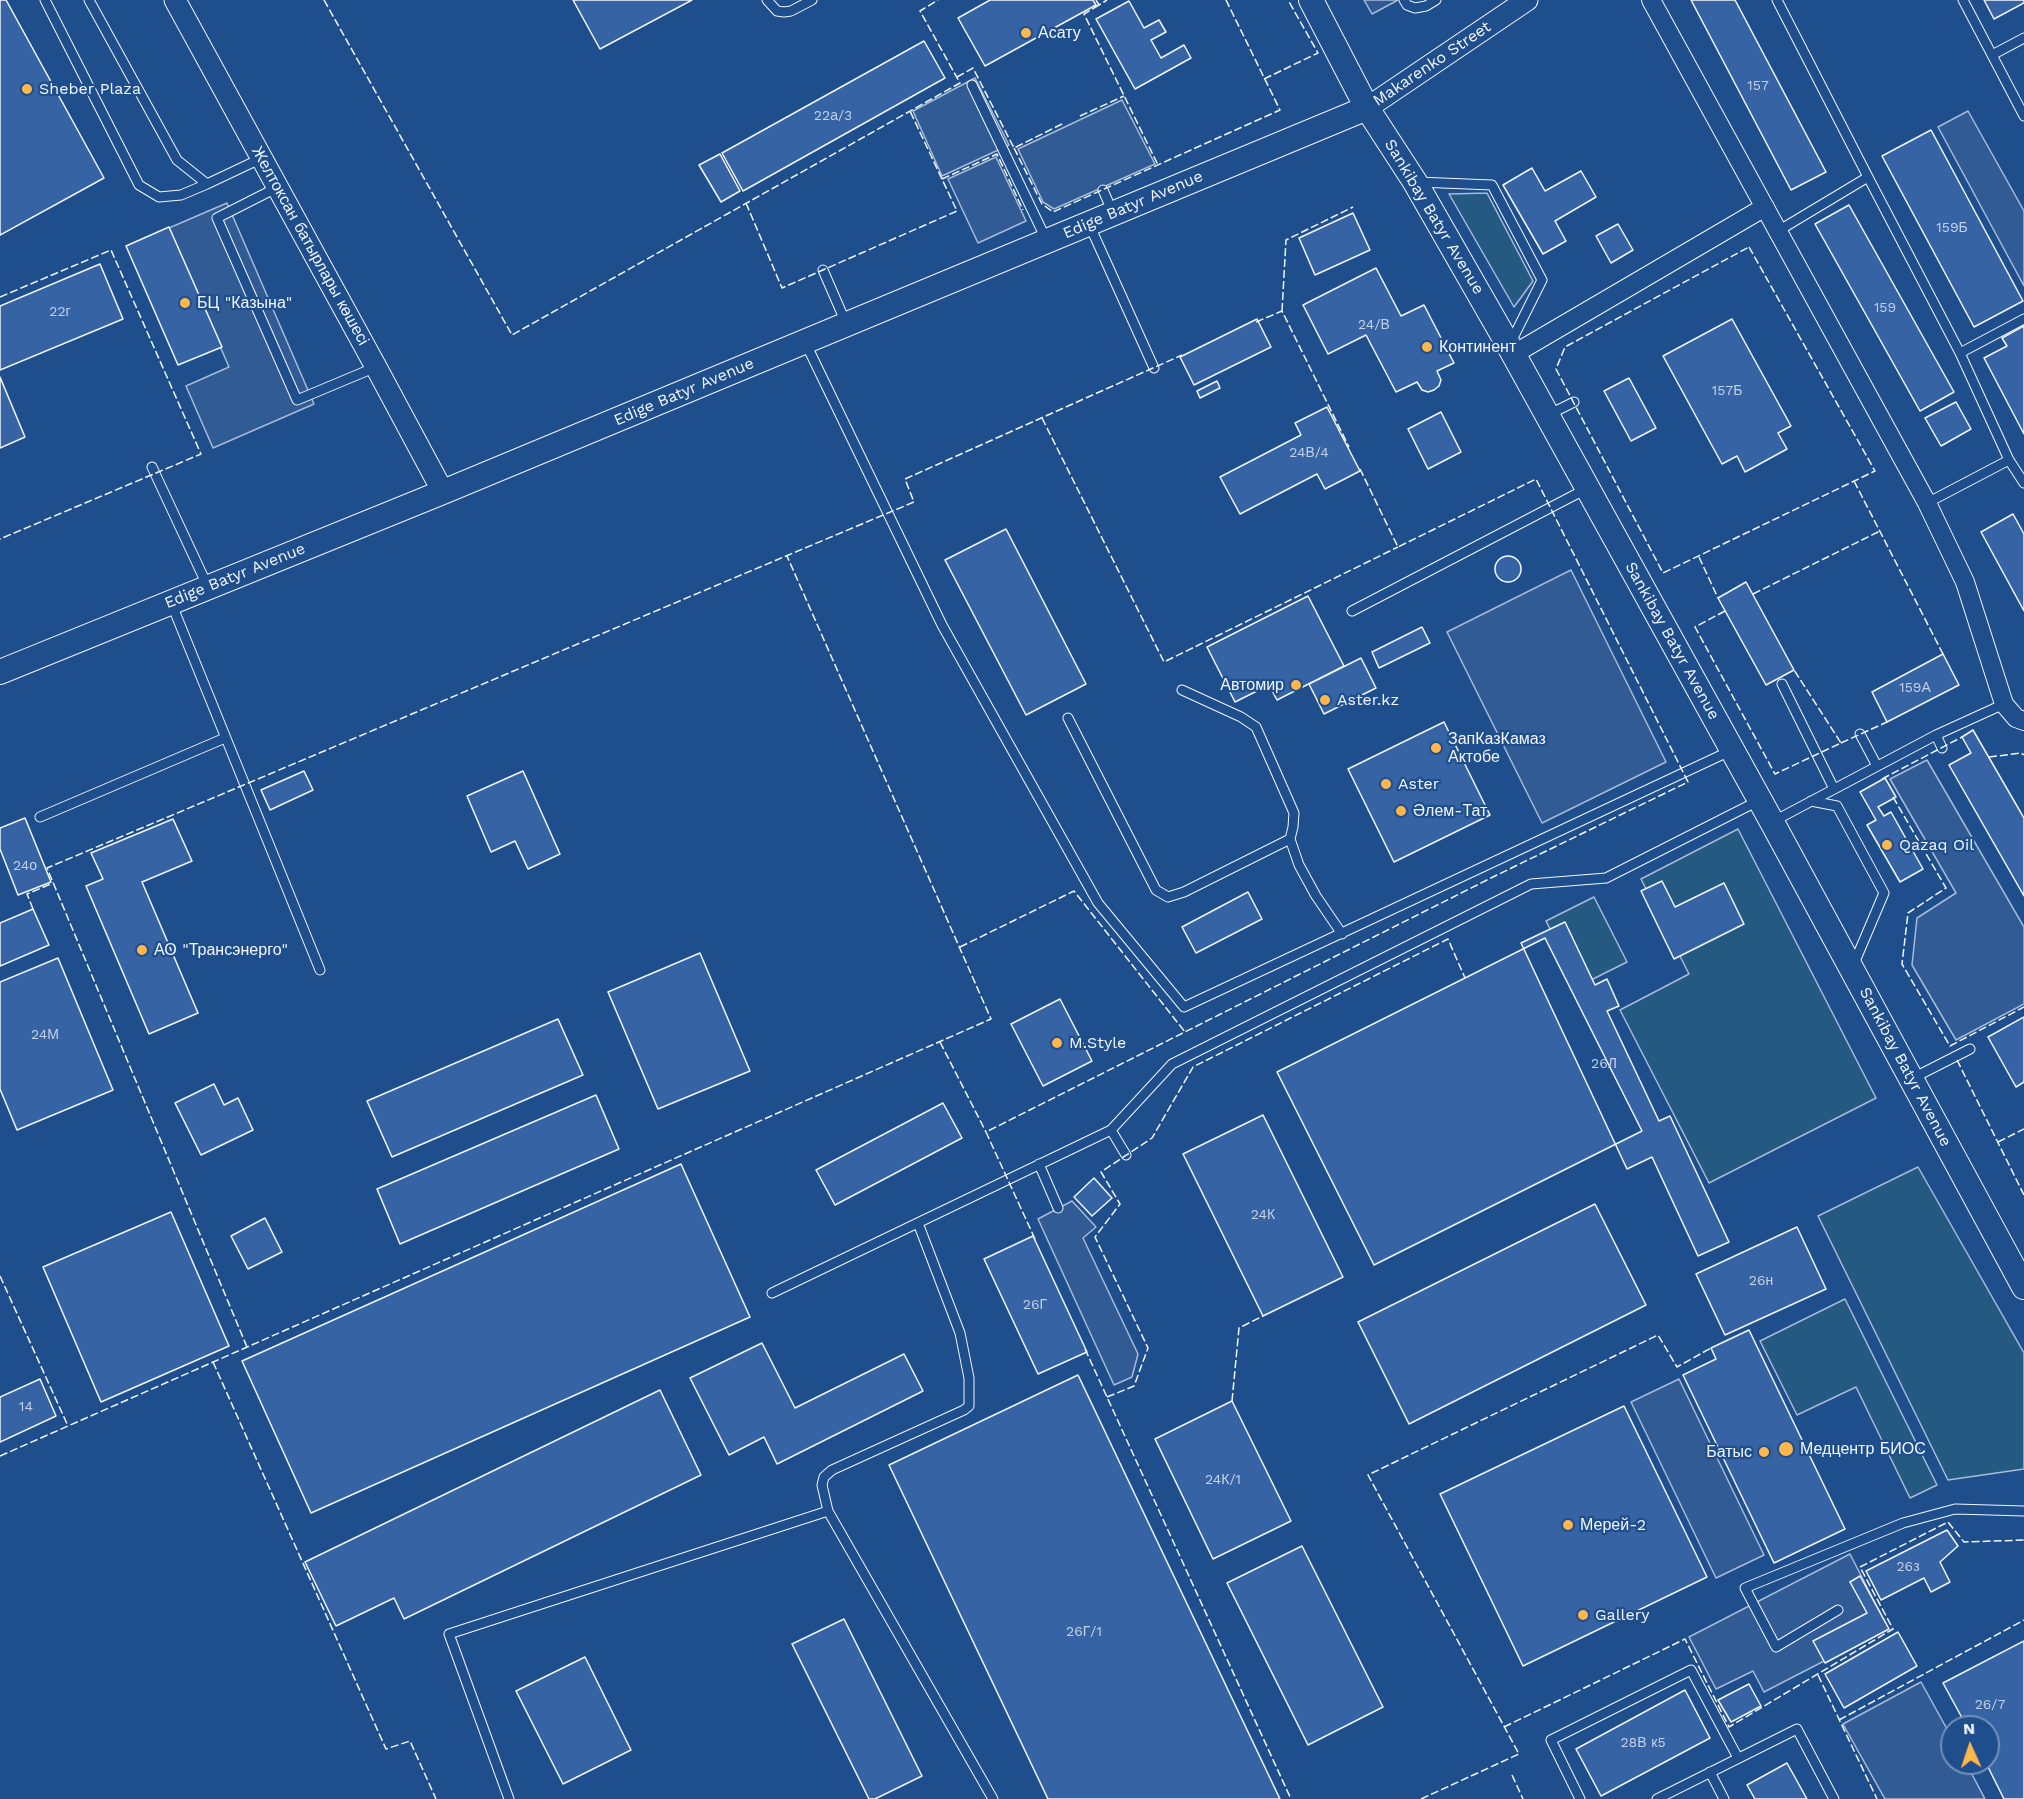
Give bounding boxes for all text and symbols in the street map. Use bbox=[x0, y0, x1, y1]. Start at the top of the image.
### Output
street label: Makarenko Street bbox=[1369, 17, 1495, 111]
place label: Асату bbox=[1038, 23, 1081, 43]
marker: Асату bbox=[1019, 26, 1033, 40]
house number: 157 bbox=[1747, 78, 1769, 94]
place label: Sheber Plaza bbox=[39, 79, 141, 99]
marker: Sheber Plaza bbox=[20, 82, 34, 96]
house number: 22а/3 bbox=[814, 108, 852, 124]
street label: Sankibay Batyr Avenue bbox=[1380, 136, 1488, 298]
street label: Желтоксан батырлары көшесі bbox=[247, 143, 373, 349]
street label: Edige Batyr Avenue bbox=[1060, 167, 1206, 243]
house number: 159Б bbox=[1936, 220, 1968, 236]
place label: БЦ "Казына" bbox=[197, 293, 292, 313]
marker: БЦ "Казына" bbox=[178, 296, 192, 310]
house number: 159 bbox=[1874, 300, 1896, 316]
house number: 22г bbox=[49, 304, 71, 320]
house number: 24/В bbox=[1358, 317, 1390, 333]
place label: Континент bbox=[1439, 337, 1516, 357]
marker: Континент bbox=[1420, 340, 1434, 354]
street label: Edige Batyr Avenue bbox=[611, 354, 757, 430]
house number: 157Б bbox=[1712, 383, 1742, 399]
house number: 24В/4 bbox=[1289, 445, 1329, 461]
street label: Edige Batyr Avenue bbox=[162, 539, 308, 613]
street label: Sankibay Batyr Avenue bbox=[1621, 559, 1723, 723]
place label: Автомир bbox=[1220, 675, 1284, 695]
marker: Автомир bbox=[1289, 678, 1303, 692]
house number: 159А bbox=[1899, 680, 1931, 696]
place label: Aster.kz bbox=[1337, 690, 1399, 710]
marker: Aster.kz bbox=[1318, 693, 1332, 707]
place label: ЗапКазКамаз Актобе bbox=[1448, 729, 1546, 767]
marker: ЗапКазКамаз Актобе bbox=[1429, 741, 1443, 755]
place label: Aster bbox=[1398, 774, 1439, 794]
marker: Aster bbox=[1379, 777, 1393, 791]
place label: Әлем-Тат bbox=[1413, 801, 1487, 821]
marker: Әлем-Тат bbox=[1394, 804, 1408, 818]
place label: Qazaq Oil bbox=[1899, 835, 1974, 855]
marker: Qazaq Oil bbox=[1880, 838, 1894, 852]
house number: 24о bbox=[13, 858, 37, 874]
place label: АО "Трансэнерго" bbox=[154, 940, 288, 960]
marker: АО "Трансэнерго" bbox=[135, 943, 149, 957]
street label: Sankibay Batyr Avenue bbox=[1855, 984, 1955, 1150]
house number: 24М bbox=[31, 1027, 59, 1043]
place label: M.Style bbox=[1069, 1033, 1126, 1053]
marker: M.Style bbox=[1050, 1036, 1064, 1050]
house number: 26Л bbox=[1591, 1056, 1617, 1072]
house number: 24К bbox=[1251, 1207, 1275, 1223]
house number: 26н bbox=[1749, 1273, 1773, 1289]
house number: 26Г bbox=[1023, 1297, 1047, 1313]
house number: 14 bbox=[19, 1399, 33, 1415]
place label: Медцентр БИОС bbox=[1800, 1439, 1926, 1459]
marker: Медцентр БИОС bbox=[1777, 1440, 1795, 1458]
place label: Батыс bbox=[1706, 1442, 1752, 1462]
marker: Батыс bbox=[1757, 1445, 1771, 1459]
house number: 24К/1 bbox=[1205, 1472, 1241, 1488]
place label: Мерей-2 bbox=[1580, 1515, 1646, 1535]
marker: Мерей-2 bbox=[1561, 1518, 1575, 1532]
house number: 26з bbox=[1896, 1559, 1920, 1575]
place label: Gallery bbox=[1595, 1605, 1649, 1625]
marker: Gallery bbox=[1576, 1608, 1590, 1622]
house number: 26Г/1 bbox=[1066, 1624, 1102, 1640]
house number: 26/7 bbox=[1975, 1697, 2005, 1713]
north arrow bbox=[1940, 1715, 2000, 1775]
text: N bbox=[1963, 1719, 1976, 1738]
house number: 28В к5 bbox=[1620, 1735, 1666, 1751]

